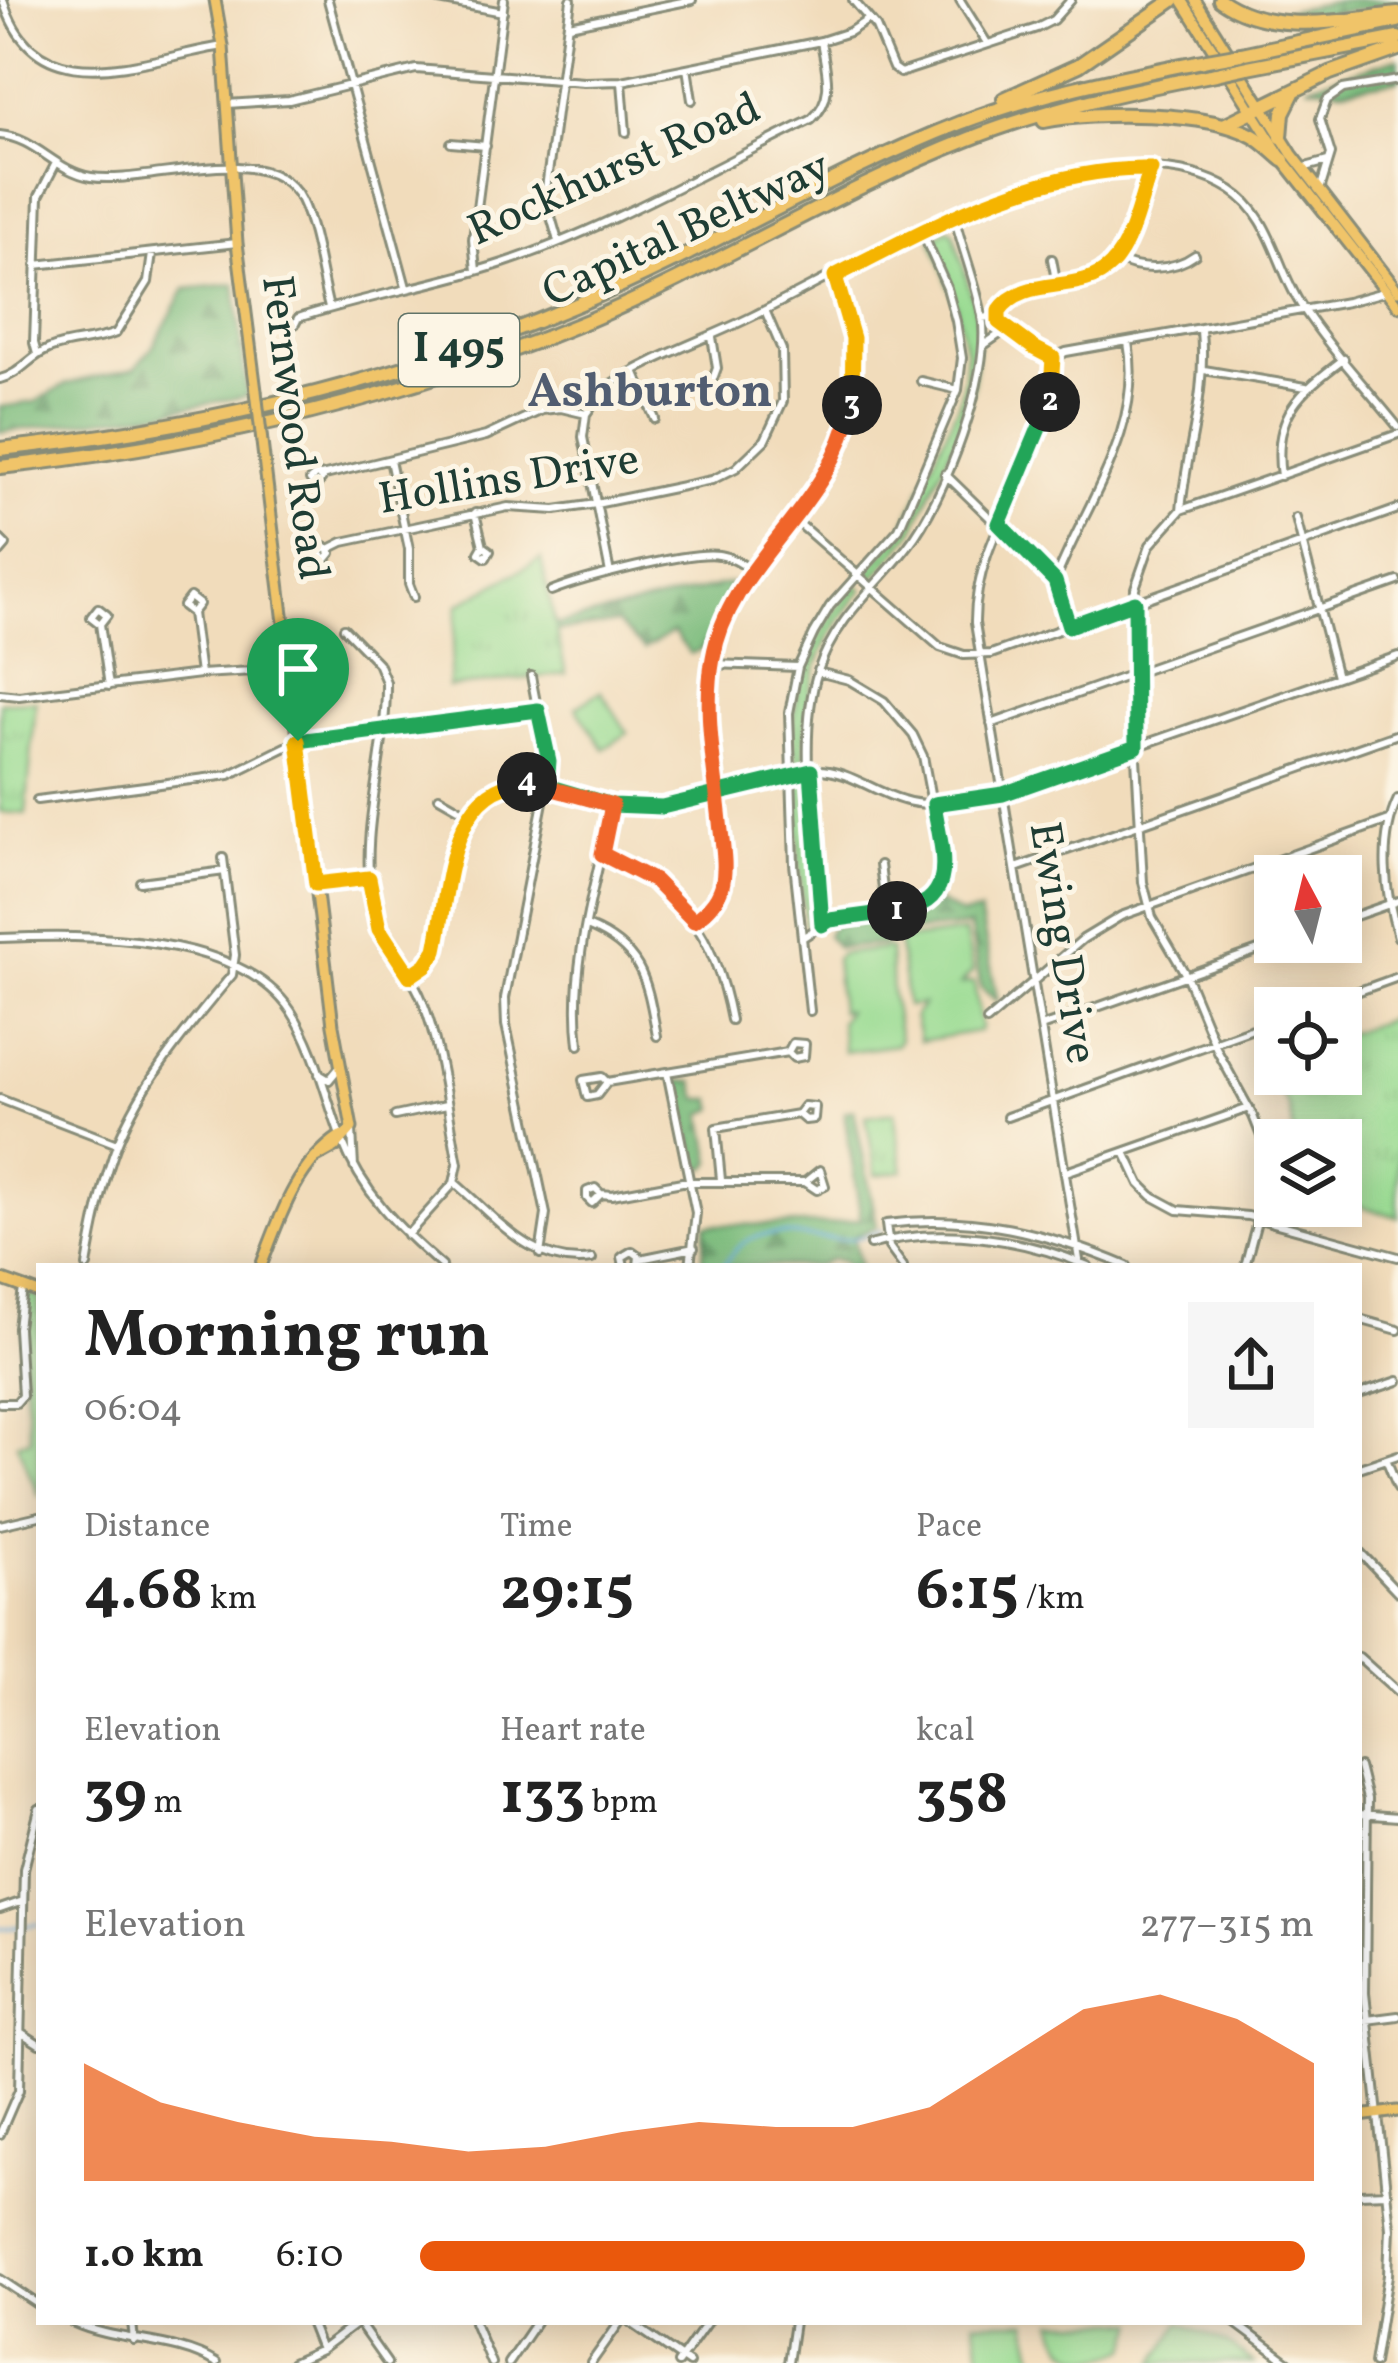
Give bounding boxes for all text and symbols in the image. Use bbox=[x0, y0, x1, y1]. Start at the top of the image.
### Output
street label: Rockhurst Road bbox=[459, 78, 771, 264]
street label: Capital Beltway bbox=[533, 137, 841, 325]
street label: Fernwood Road bbox=[243, 272, 343, 584]
road number: I 495 bbox=[399, 314, 519, 386]
district label: Ashburton bbox=[527, 360, 773, 427]
pin: 2 bbox=[1020, 372, 1080, 432]
pin: 3 bbox=[822, 375, 882, 435]
text: 2 bbox=[1041, 379, 1059, 425]
text: 3 bbox=[844, 382, 860, 428]
street label: Hollins Drive bbox=[374, 429, 644, 533]
pin bbox=[247, 618, 349, 741]
icon: arrive bbox=[265, 636, 331, 702]
pin: 4 bbox=[497, 752, 557, 812]
text: 4 bbox=[517, 759, 537, 805]
street label: Ewing Drive bbox=[1011, 817, 1111, 1069]
north arrow bbox=[1254, 855, 1362, 963]
map controls bbox=[1254, 855, 1362, 1227]
pin: 1 bbox=[867, 881, 927, 941]
text: 1 bbox=[890, 888, 904, 934]
button: locate bbox=[1254, 987, 1362, 1095]
button: layers bbox=[1254, 1119, 1362, 1227]
text: Morning run bbox=[84, 1292, 490, 1384]
button: share bbox=[1188, 1302, 1314, 1428]
text: 06:04 bbox=[84, 1383, 183, 1437]
text: Distance bbox=[84, 1505, 210, 1551]
text: Time bbox=[500, 1505, 572, 1551]
text: Pace bbox=[916, 1505, 982, 1551]
text: 4.68 bbox=[84, 1551, 203, 1634]
text: 29:15 bbox=[500, 1551, 634, 1634]
text: 6:15 bbox=[916, 1551, 1019, 1634]
text: km bbox=[203, 1577, 257, 1623]
text: /km bbox=[1019, 1577, 1085, 1623]
text: Elevation bbox=[84, 1709, 221, 1755]
text: Heart rate bbox=[500, 1709, 646, 1755]
text: kcal bbox=[916, 1709, 975, 1755]
text: 39 bbox=[84, 1755, 147, 1838]
text: 133 bbox=[500, 1755, 585, 1838]
text: 358 bbox=[916, 1755, 1008, 1838]
text: m bbox=[147, 1781, 183, 1827]
text: bpm bbox=[585, 1781, 658, 1827]
text: Elevation bbox=[84, 1899, 246, 1953]
text: 277–315 m bbox=[1139, 1899, 1314, 1953]
text: 1.0 km bbox=[84, 2229, 204, 2283]
text: 6:10 bbox=[276, 2229, 344, 2283]

